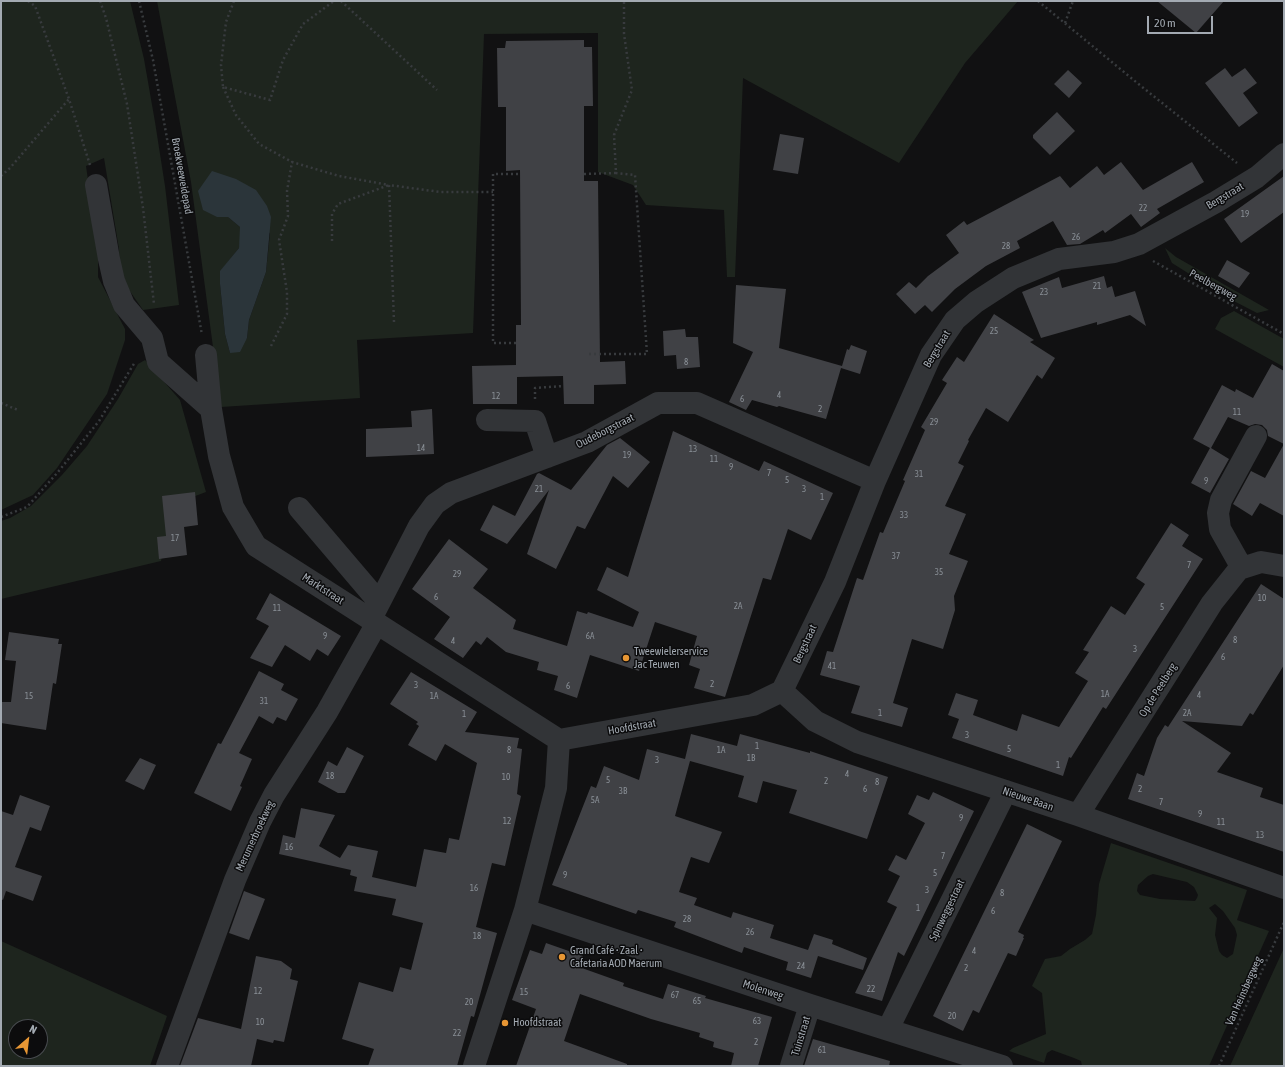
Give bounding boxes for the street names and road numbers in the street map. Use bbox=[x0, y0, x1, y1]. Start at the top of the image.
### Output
street label: Broekveeweidepad bbox=[169, 137, 195, 215]
street label: Bergstraat bbox=[1204, 180, 1246, 212]
street label: Peelbergweg bbox=[1187, 267, 1239, 303]
street label: Bergstraat bbox=[921, 328, 953, 370]
street label: Oudeborgstraat bbox=[574, 411, 636, 451]
street label: Marktstraat bbox=[300, 571, 346, 607]
street label: Bergstraat bbox=[790, 622, 820, 666]
street label: Op de Peelberg bbox=[1136, 661, 1180, 719]
street label: Hoofdstraat bbox=[607, 716, 657, 738]
street label: Nieuwe Baan bbox=[1001, 784, 1055, 814]
street label: Merumerbroekweg bbox=[233, 798, 277, 874]
street label: Spinweggestraat bbox=[926, 877, 968, 943]
street label: Van Heinsbergweg bbox=[1223, 954, 1265, 1028]
street label: Molenweg bbox=[741, 977, 785, 1003]
street label: Tuinstraat bbox=[789, 1014, 813, 1058]

